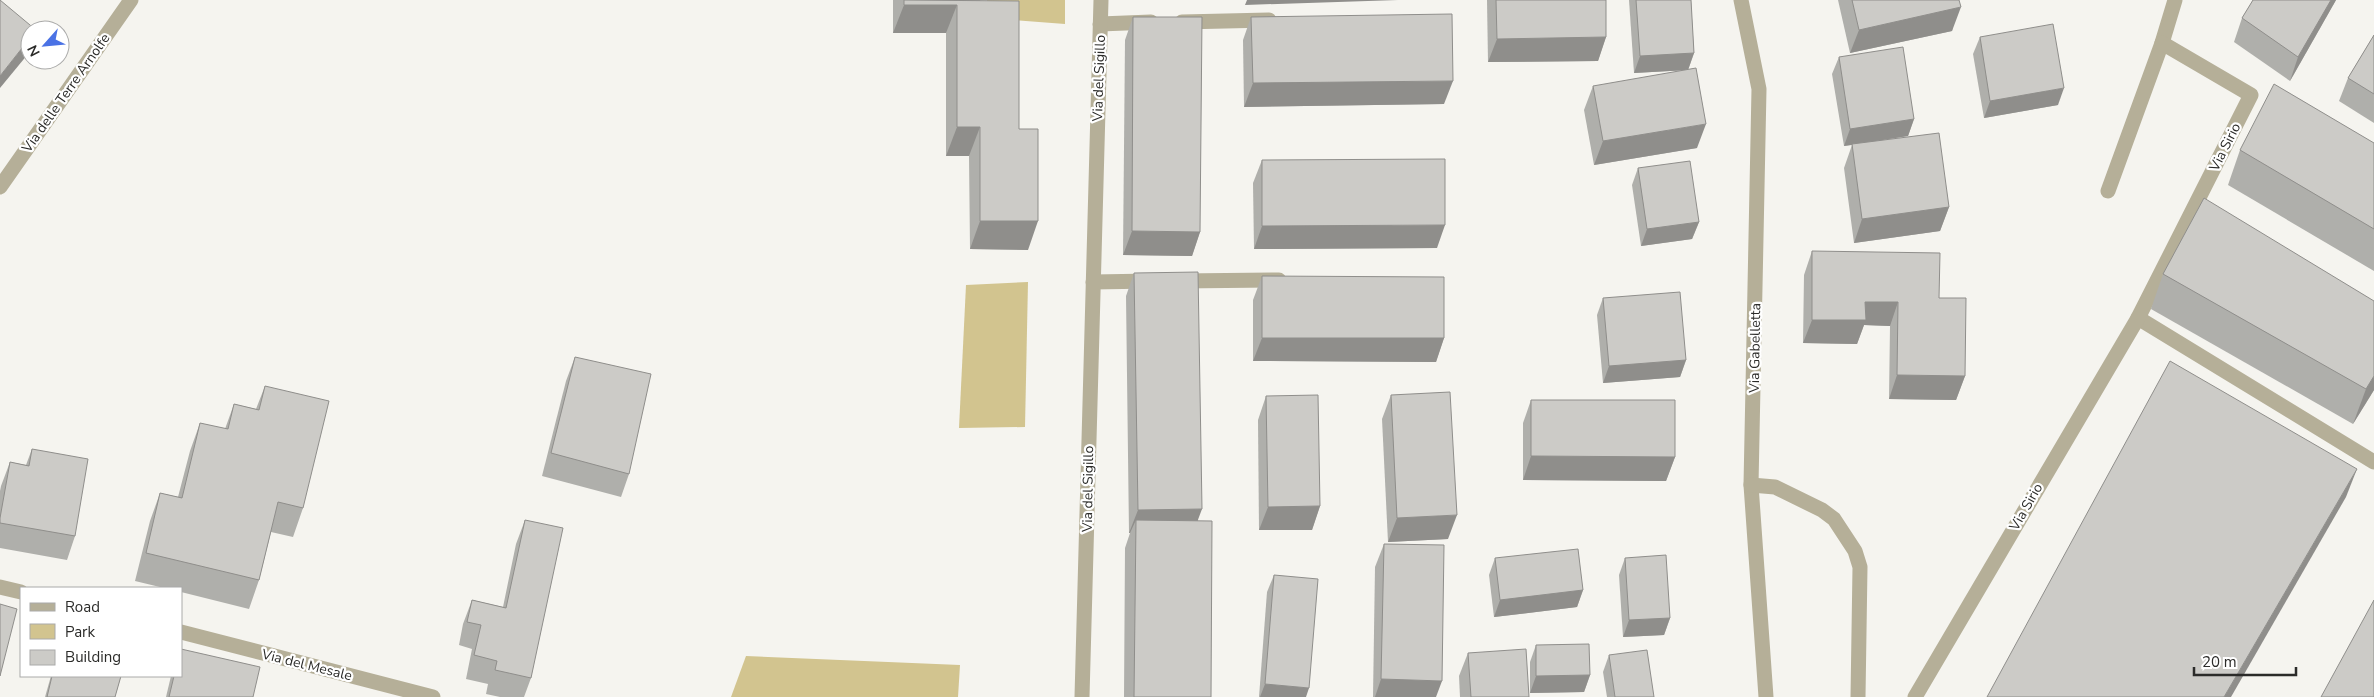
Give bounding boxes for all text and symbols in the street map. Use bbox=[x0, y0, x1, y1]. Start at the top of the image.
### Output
north arrow bbox=[20, 20, 70, 70]
street label: Via delle Terre Arnolfe bbox=[17, 30, 114, 157]
street label: Via del Sigillo bbox=[1088, 34, 1110, 123]
text: N bbox=[23, 42, 45, 60]
street label: Via Sirio bbox=[2204, 119, 2245, 175]
street label: Via Gabelletta bbox=[1745, 303, 1765, 394]
street label: Via del Sigillo bbox=[1078, 445, 1098, 533]
street label: Via Sirio bbox=[2004, 480, 2047, 535]
legend bbox=[20, 587, 182, 677]
text: Road bbox=[65, 597, 100, 617]
text: Park bbox=[65, 622, 95, 642]
street label: Via del Mesale bbox=[259, 644, 354, 685]
scale bar bbox=[2194, 644, 2296, 676]
text: Building bbox=[65, 647, 121, 667]
text: 20 m bbox=[2202, 652, 2237, 672]

